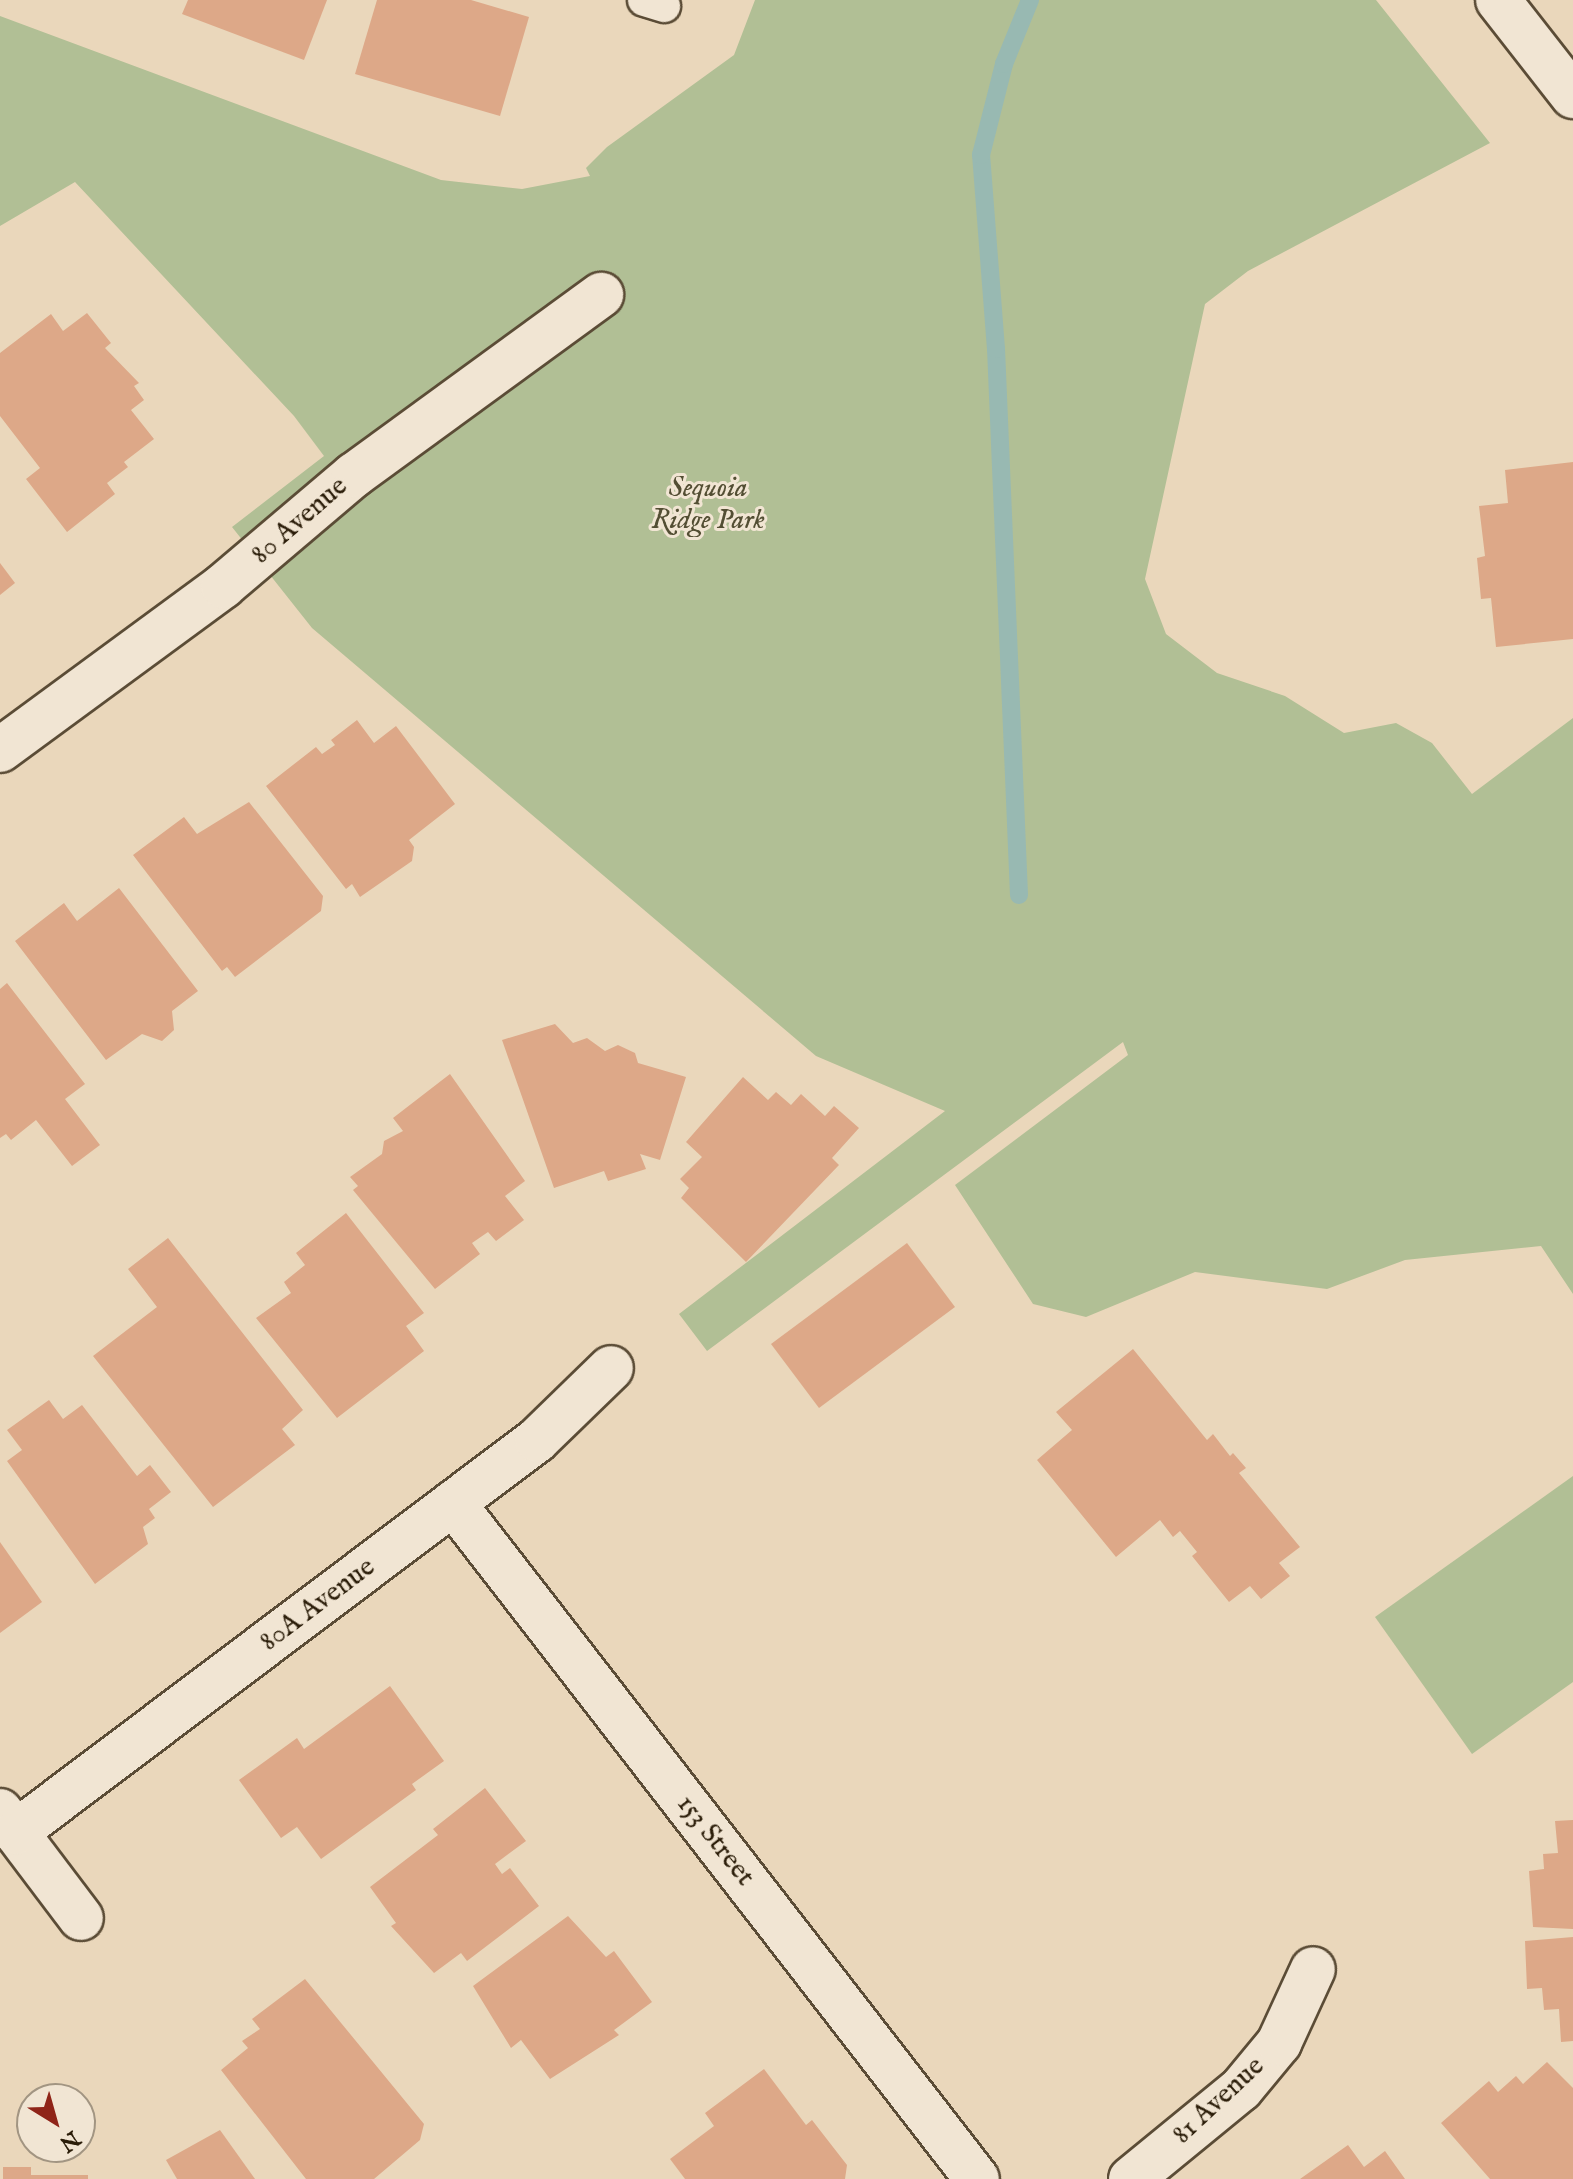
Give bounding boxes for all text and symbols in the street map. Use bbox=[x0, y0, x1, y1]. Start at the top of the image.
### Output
street label: 80 Avenue bbox=[245, 470, 355, 572]
park label: Sequoia Ridge Park bbox=[651, 472, 765, 538]
street label: 80A Avenue bbox=[254, 1551, 382, 1659]
street label: 153 Street bbox=[669, 1789, 761, 1893]
street label: 81 Avenue bbox=[1166, 2050, 1272, 2152]
north arrow bbox=[16, 2083, 96, 2163]
text: N bbox=[53, 2124, 85, 2157]

